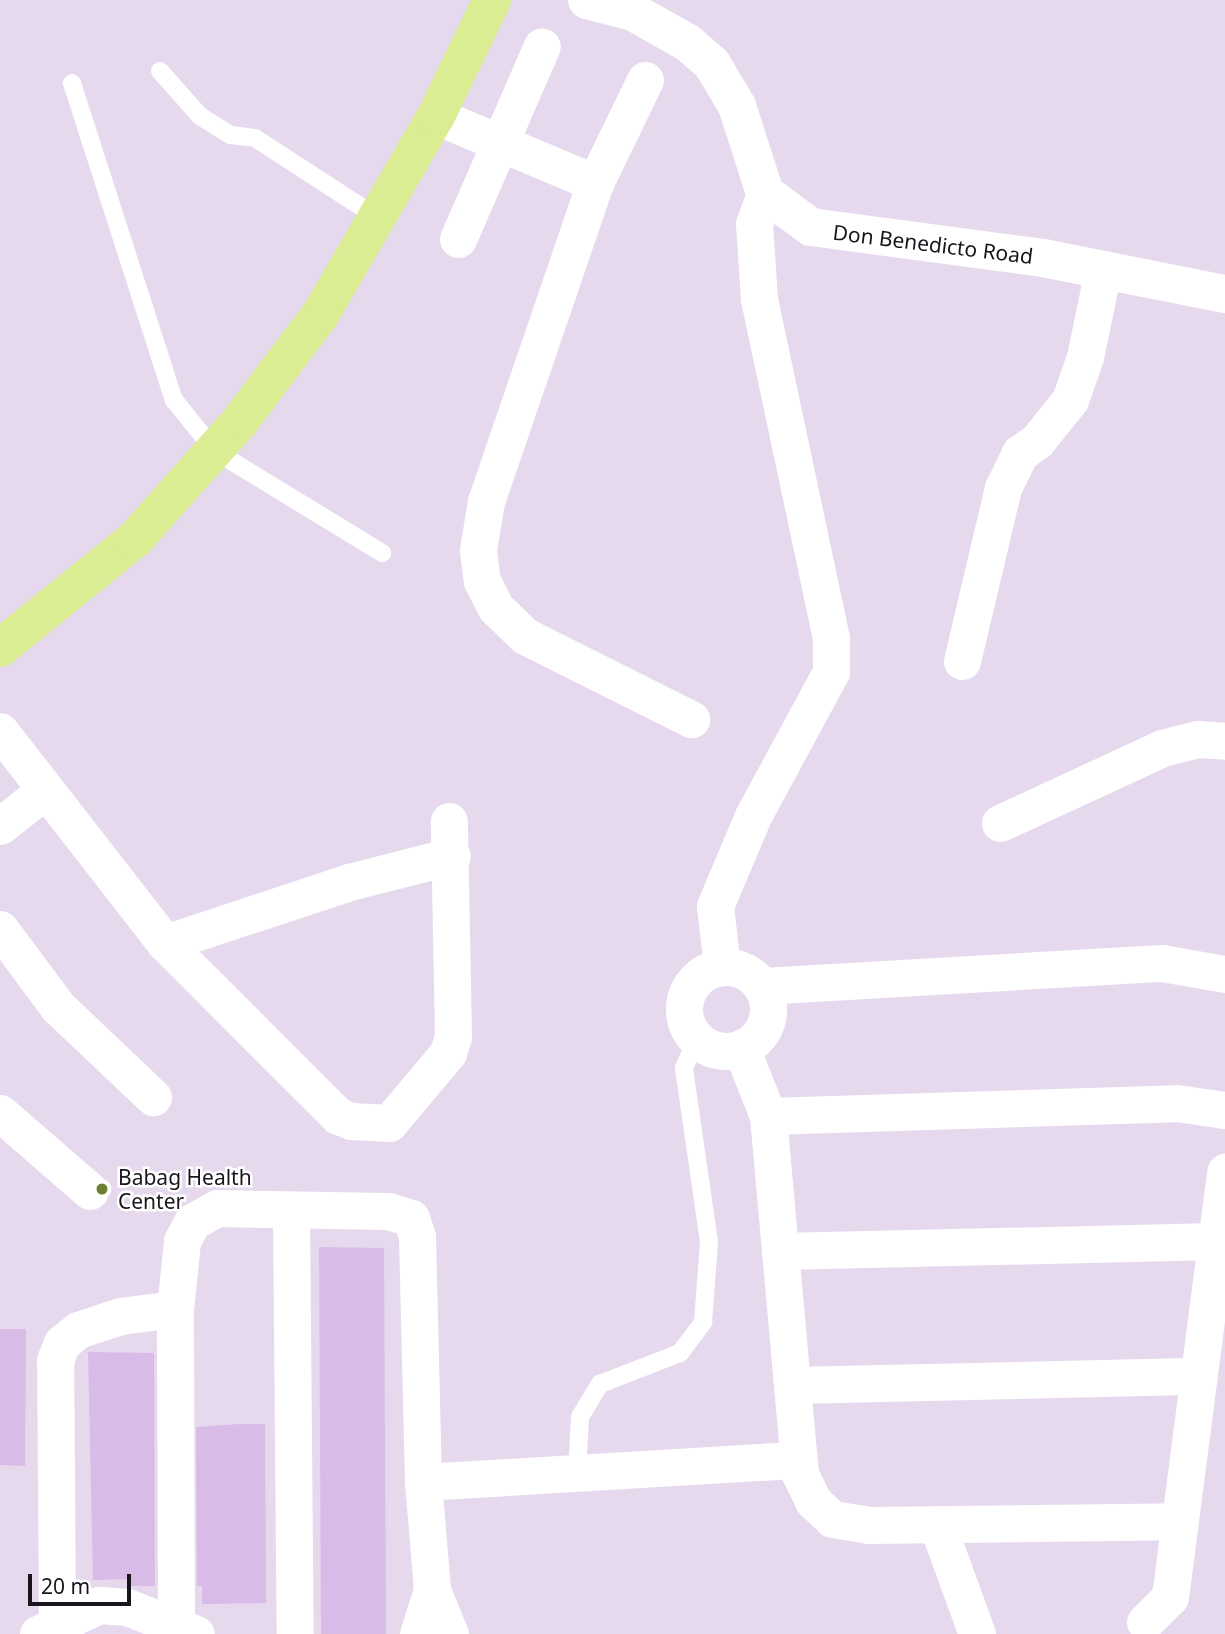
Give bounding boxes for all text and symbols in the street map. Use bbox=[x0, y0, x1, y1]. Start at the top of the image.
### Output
street label: Don Benedicto Road bbox=[832, 219, 1034, 269]
place label: Babag Health Center bbox=[118, 1164, 252, 1214]
marker: Babag Health Center bbox=[92, 1179, 112, 1199]
scale bar bbox=[32, 1560, 135, 1604]
text: 20 m bbox=[41, 1572, 90, 1600]

